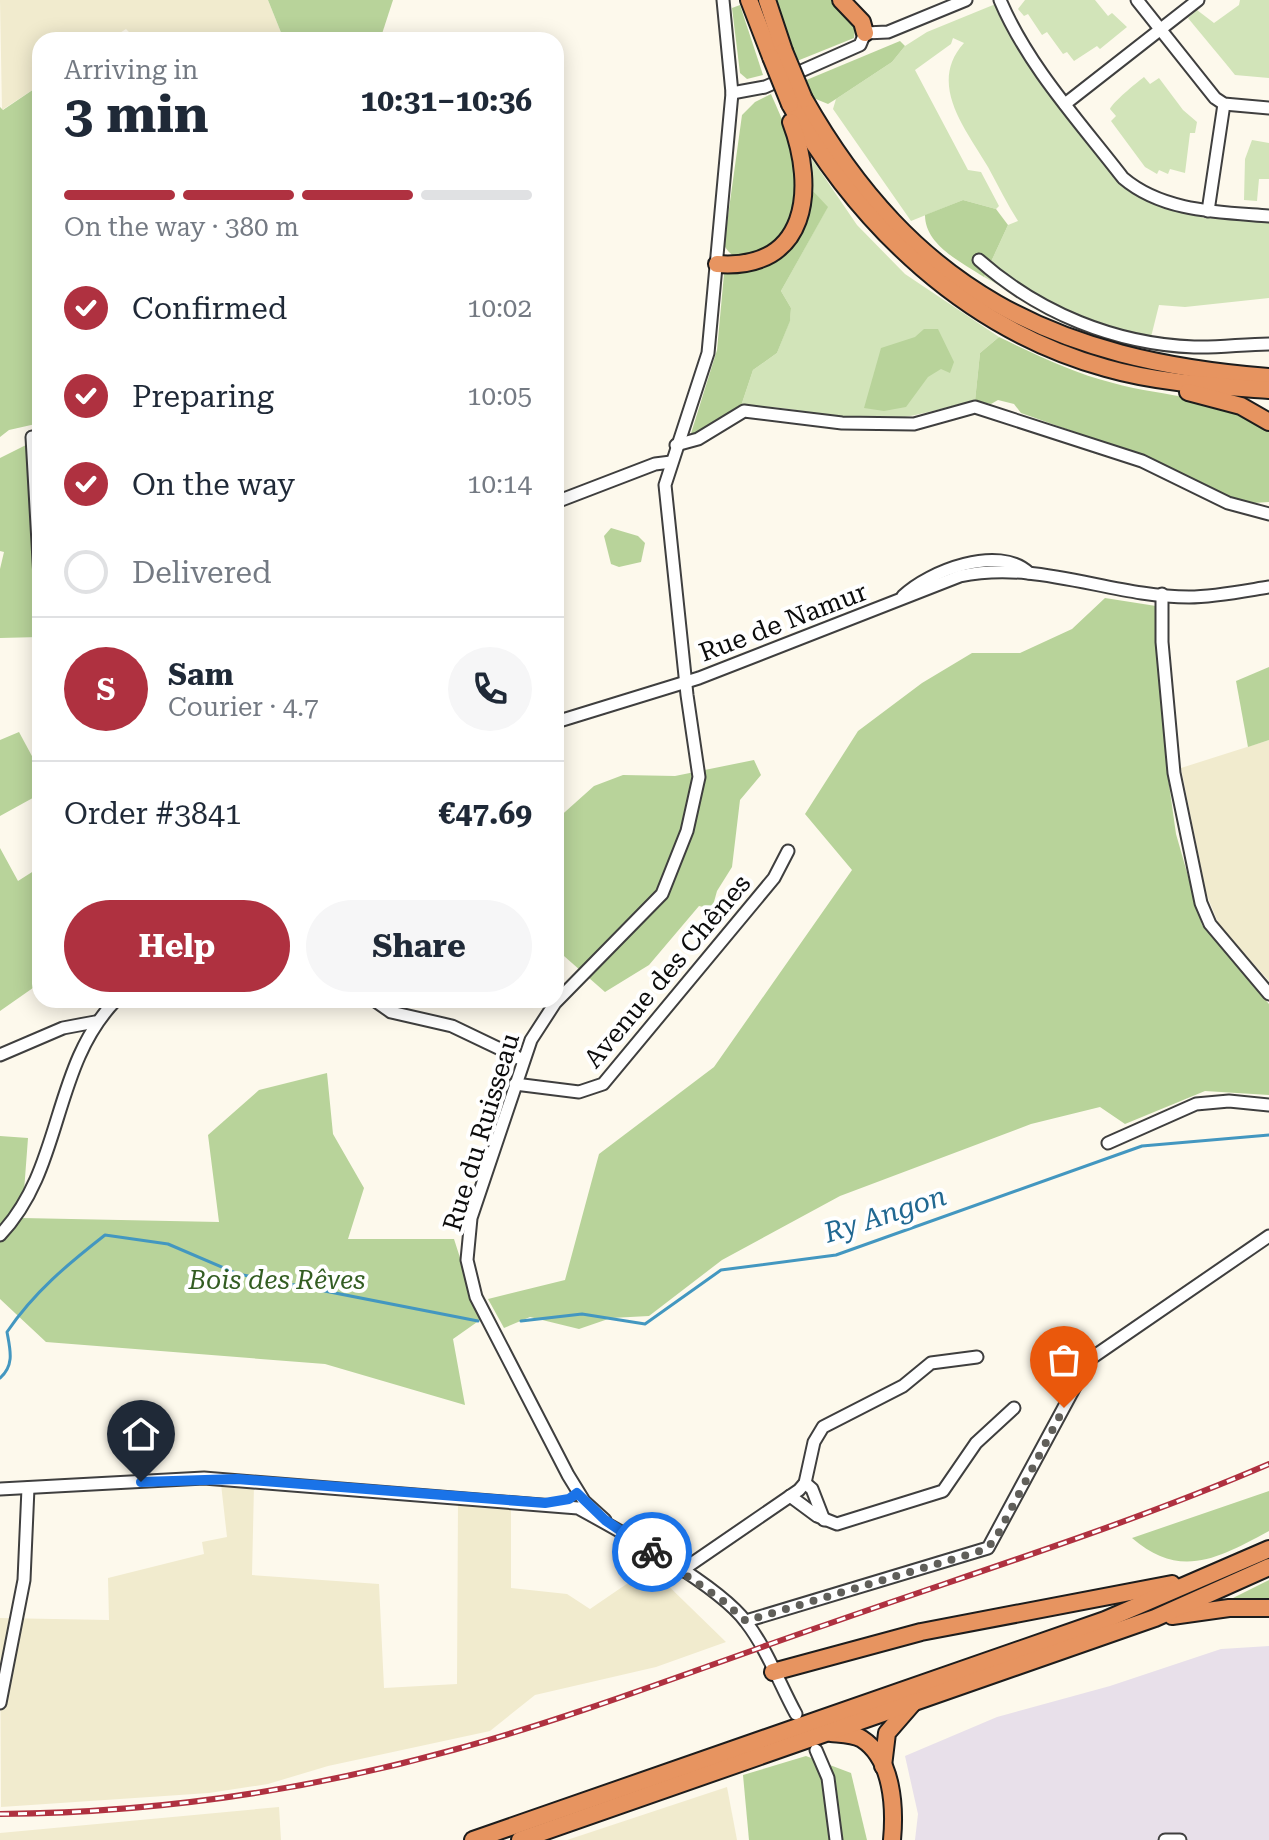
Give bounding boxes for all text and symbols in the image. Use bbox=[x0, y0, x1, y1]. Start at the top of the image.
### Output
text: Arriving in bbox=[64, 55, 198, 85]
text: 10:31–10:36 bbox=[360, 83, 532, 118]
text: 3 min bbox=[64, 84, 209, 145]
text: On the way · 380 m bbox=[64, 212, 299, 242]
icon: check bbox=[64, 286, 108, 330]
text: Confirmed bbox=[132, 291, 287, 326]
text: 10:02 bbox=[467, 293, 532, 323]
icon: check bbox=[64, 374, 108, 418]
text: Preparing bbox=[132, 379, 274, 414]
text: 10:05 bbox=[467, 381, 532, 411]
icon: check bbox=[64, 462, 108, 506]
text: On the way bbox=[132, 467, 295, 502]
text: 10:14 bbox=[467, 469, 532, 499]
text: Delivered bbox=[132, 555, 271, 590]
street label: Rue de Namur bbox=[695, 576, 871, 668]
button: phone bbox=[448, 647, 532, 731]
text: Sam bbox=[168, 657, 234, 692]
text: S bbox=[97, 672, 115, 707]
text: Courier · 4.7 bbox=[168, 692, 318, 722]
text: Order #3841 bbox=[64, 796, 242, 831]
text: €47.69 bbox=[439, 796, 532, 831]
street label: Avenue des Chênes bbox=[577, 868, 757, 1074]
button: Help bbox=[64, 900, 290, 992]
button: Share bbox=[306, 900, 532, 992]
street label: Rue du Ruisseau bbox=[437, 1030, 525, 1234]
water label: Ry Angon bbox=[819, 1179, 950, 1250]
park label: Bois des Rêves bbox=[188, 1265, 365, 1295]
pin bbox=[1030, 1326, 1098, 1408]
icon: bag bbox=[1042, 1338, 1086, 1382]
pin bbox=[107, 1400, 175, 1482]
icon: home bbox=[119, 1412, 163, 1456]
courier bbox=[612, 1512, 692, 1592]
icon: bike bbox=[630, 1530, 674, 1574]

